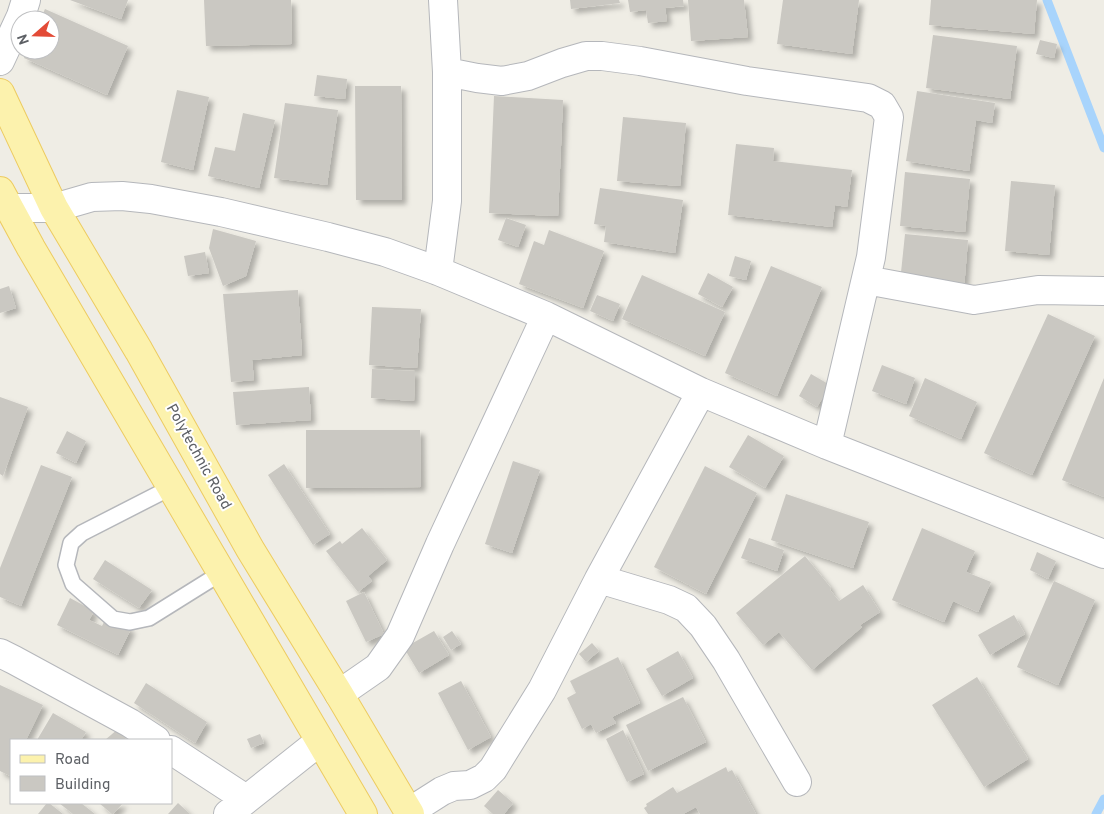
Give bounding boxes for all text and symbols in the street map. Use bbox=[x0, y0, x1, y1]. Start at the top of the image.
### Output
north arrow bbox=[10, 10, 60, 60]
text: N bbox=[14, 31, 34, 47]
street label: Polytechnic Road bbox=[161, 401, 235, 513]
legend bbox=[10, 739, 172, 804]
text: Road bbox=[55, 751, 90, 770]
text: Building bbox=[55, 776, 110, 795]

